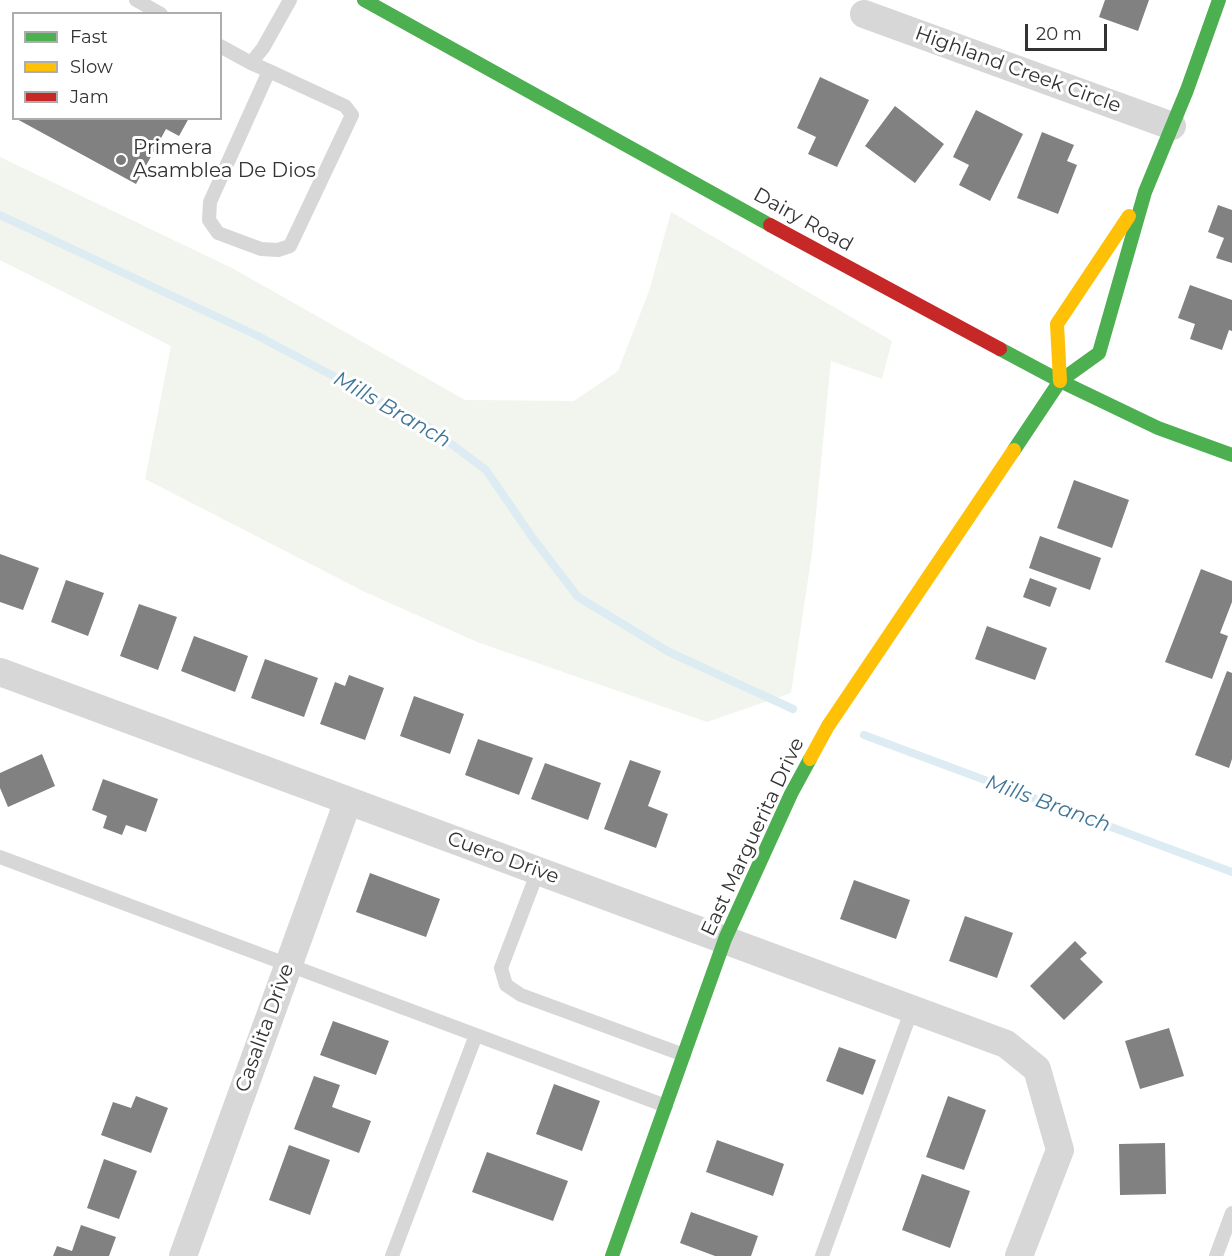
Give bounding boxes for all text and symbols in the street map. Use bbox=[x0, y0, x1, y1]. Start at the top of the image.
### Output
legend bbox=[12, 12, 222, 120]
scale bar bbox=[1028, 12, 1110, 50]
street label: Highland Creek Circle bbox=[912, 22, 1124, 118]
text: 20 m bbox=[1036, 23, 1082, 45]
text: Fast bbox=[70, 26, 108, 48]
text: Slow bbox=[70, 56, 113, 78]
text: Jam bbox=[70, 86, 109, 108]
place label: Primera Asamblea De Dios bbox=[133, 136, 316, 183]
marker: Primera Asamblea De Dios bbox=[114, 153, 128, 167]
street label: Dairy Road bbox=[749, 183, 857, 257]
water label: Mills Branch bbox=[329, 366, 455, 454]
street label: East Marguerita Drive bbox=[696, 734, 810, 940]
water label: Mills Branch bbox=[982, 770, 1114, 838]
street label: Cuero Drive bbox=[444, 827, 562, 889]
street label: Casalita Drive bbox=[231, 960, 299, 1096]

